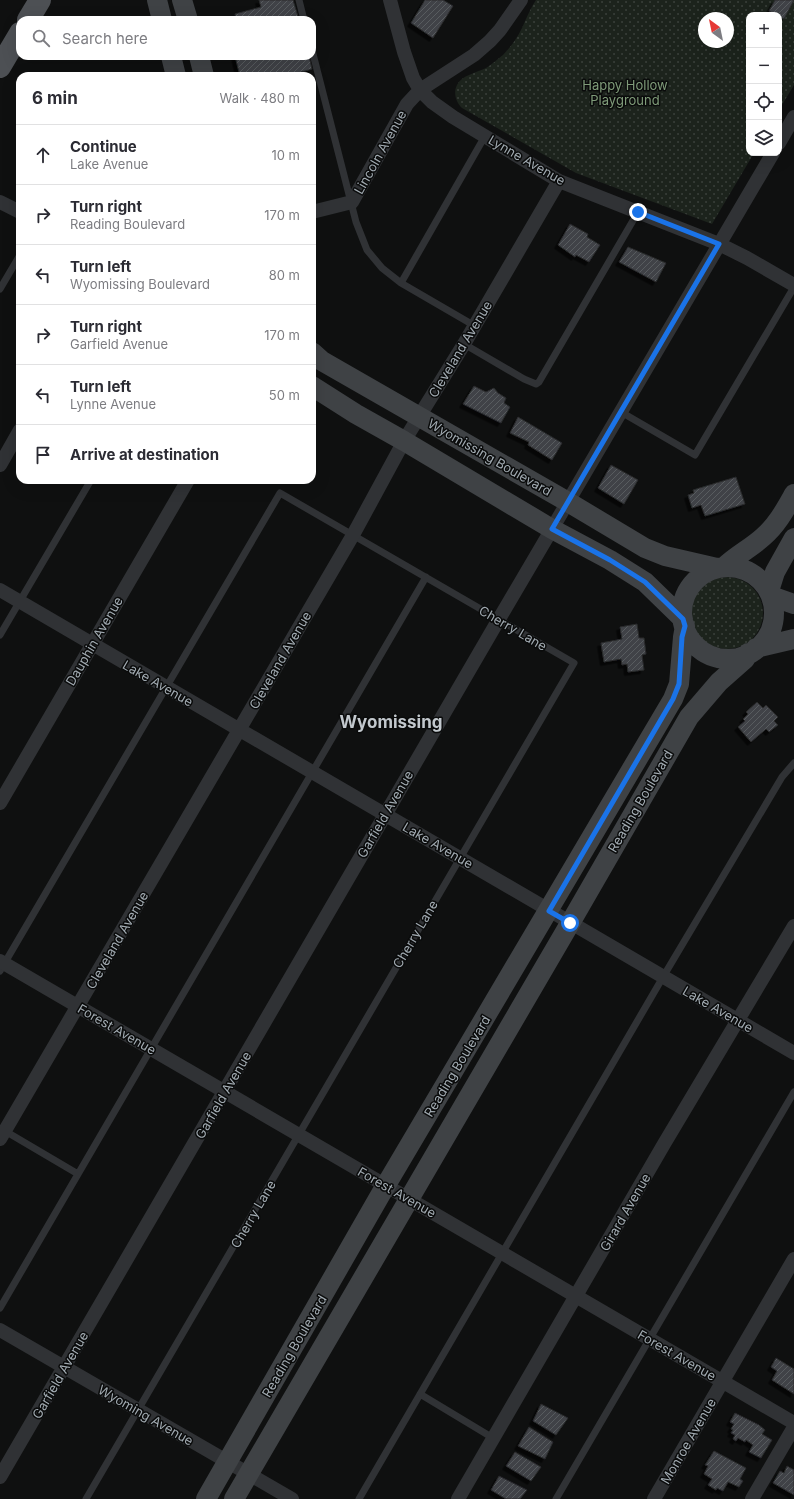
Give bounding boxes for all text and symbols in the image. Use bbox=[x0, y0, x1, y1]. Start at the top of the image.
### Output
north arrow bbox=[698, 12, 734, 48]
map controls bbox=[746, 12, 782, 156]
button: + bbox=[746, 12, 782, 48]
search box bbox=[16, 16, 316, 60]
icon: search bbox=[30, 27, 52, 49]
text: Search here bbox=[62, 29, 148, 48]
button: − bbox=[746, 48, 782, 84]
park label: Happy Hollow Playground bbox=[582, 77, 668, 108]
button: locate bbox=[746, 84, 782, 120]
text: 6 min bbox=[32, 88, 78, 108]
text: Walk · 480 m bbox=[220, 90, 300, 106]
street label: Lincoln Avenue bbox=[350, 107, 410, 197]
button: layers bbox=[746, 120, 782, 156]
street label: Lynne Avenue bbox=[486, 132, 568, 188]
text: Continue bbox=[70, 137, 137, 156]
icon: ahead bbox=[32, 144, 54, 166]
text: 10 m bbox=[271, 147, 300, 163]
text: Lake Avenue bbox=[70, 156, 148, 172]
text: Turn right bbox=[70, 197, 142, 216]
route end bbox=[629, 203, 647, 221]
icon: right bbox=[32, 204, 54, 226]
text: 170 m bbox=[264, 207, 300, 223]
text: Reading Boulevard bbox=[70, 216, 185, 232]
text: Turn left bbox=[70, 257, 131, 276]
icon: left bbox=[32, 264, 54, 286]
text: 80 m bbox=[269, 267, 300, 283]
text: Wyomissing Boulevard bbox=[70, 276, 210, 292]
street label: Cleveland Avenue bbox=[425, 298, 495, 400]
text: Turn right bbox=[70, 317, 142, 336]
icon: right bbox=[32, 324, 54, 346]
text: 170 m bbox=[264, 327, 300, 343]
text: Garfield Avenue bbox=[70, 336, 168, 352]
text: Turn left bbox=[70, 377, 131, 396]
icon: left bbox=[32, 384, 54, 406]
text: 50 m bbox=[269, 387, 300, 403]
text: Lynne Avenue bbox=[70, 396, 156, 412]
street label: Wyomissing Boulevard bbox=[425, 415, 555, 499]
icon: arrive bbox=[32, 444, 54, 466]
text: Arrive at destination bbox=[70, 445, 219, 464]
street label: Dauphin Avenue bbox=[62, 594, 126, 688]
street label: Cherry Lane bbox=[476, 602, 550, 654]
street label: Cleveland Avenue bbox=[246, 608, 314, 712]
street label: Lake Avenue bbox=[120, 656, 196, 710]
district label: Wyomissing bbox=[339, 712, 443, 732]
street label: Reading Boulevard bbox=[604, 747, 676, 855]
street label: Garfield Avenue bbox=[354, 768, 416, 860]
street label: Lake Avenue bbox=[400, 818, 476, 872]
street label: Cleveland Avenue bbox=[83, 888, 151, 992]
street label: Cherry Lane bbox=[389, 897, 441, 971]
route start bbox=[561, 914, 579, 932]
street label: Lake Avenue bbox=[680, 982, 756, 1036]
street label: Forest Avenue bbox=[75, 1000, 159, 1058]
street label: Reading Boulevard bbox=[420, 1012, 494, 1120]
street label: Garfield Avenue bbox=[192, 1049, 254, 1141]
street label: Forest Avenue bbox=[355, 1163, 439, 1221]
street label: Girard Avenue bbox=[596, 1170, 654, 1254]
street label: Cherry Lane bbox=[227, 1177, 279, 1251]
street label: Reading Boulevard bbox=[258, 1292, 330, 1400]
street label: Forest Avenue bbox=[635, 1326, 719, 1384]
street label: Garfield Avenue bbox=[29, 1329, 91, 1421]
street label: Wyoming Avenue bbox=[96, 1381, 196, 1449]
street label: Monroe Avenue bbox=[657, 1395, 719, 1487]

